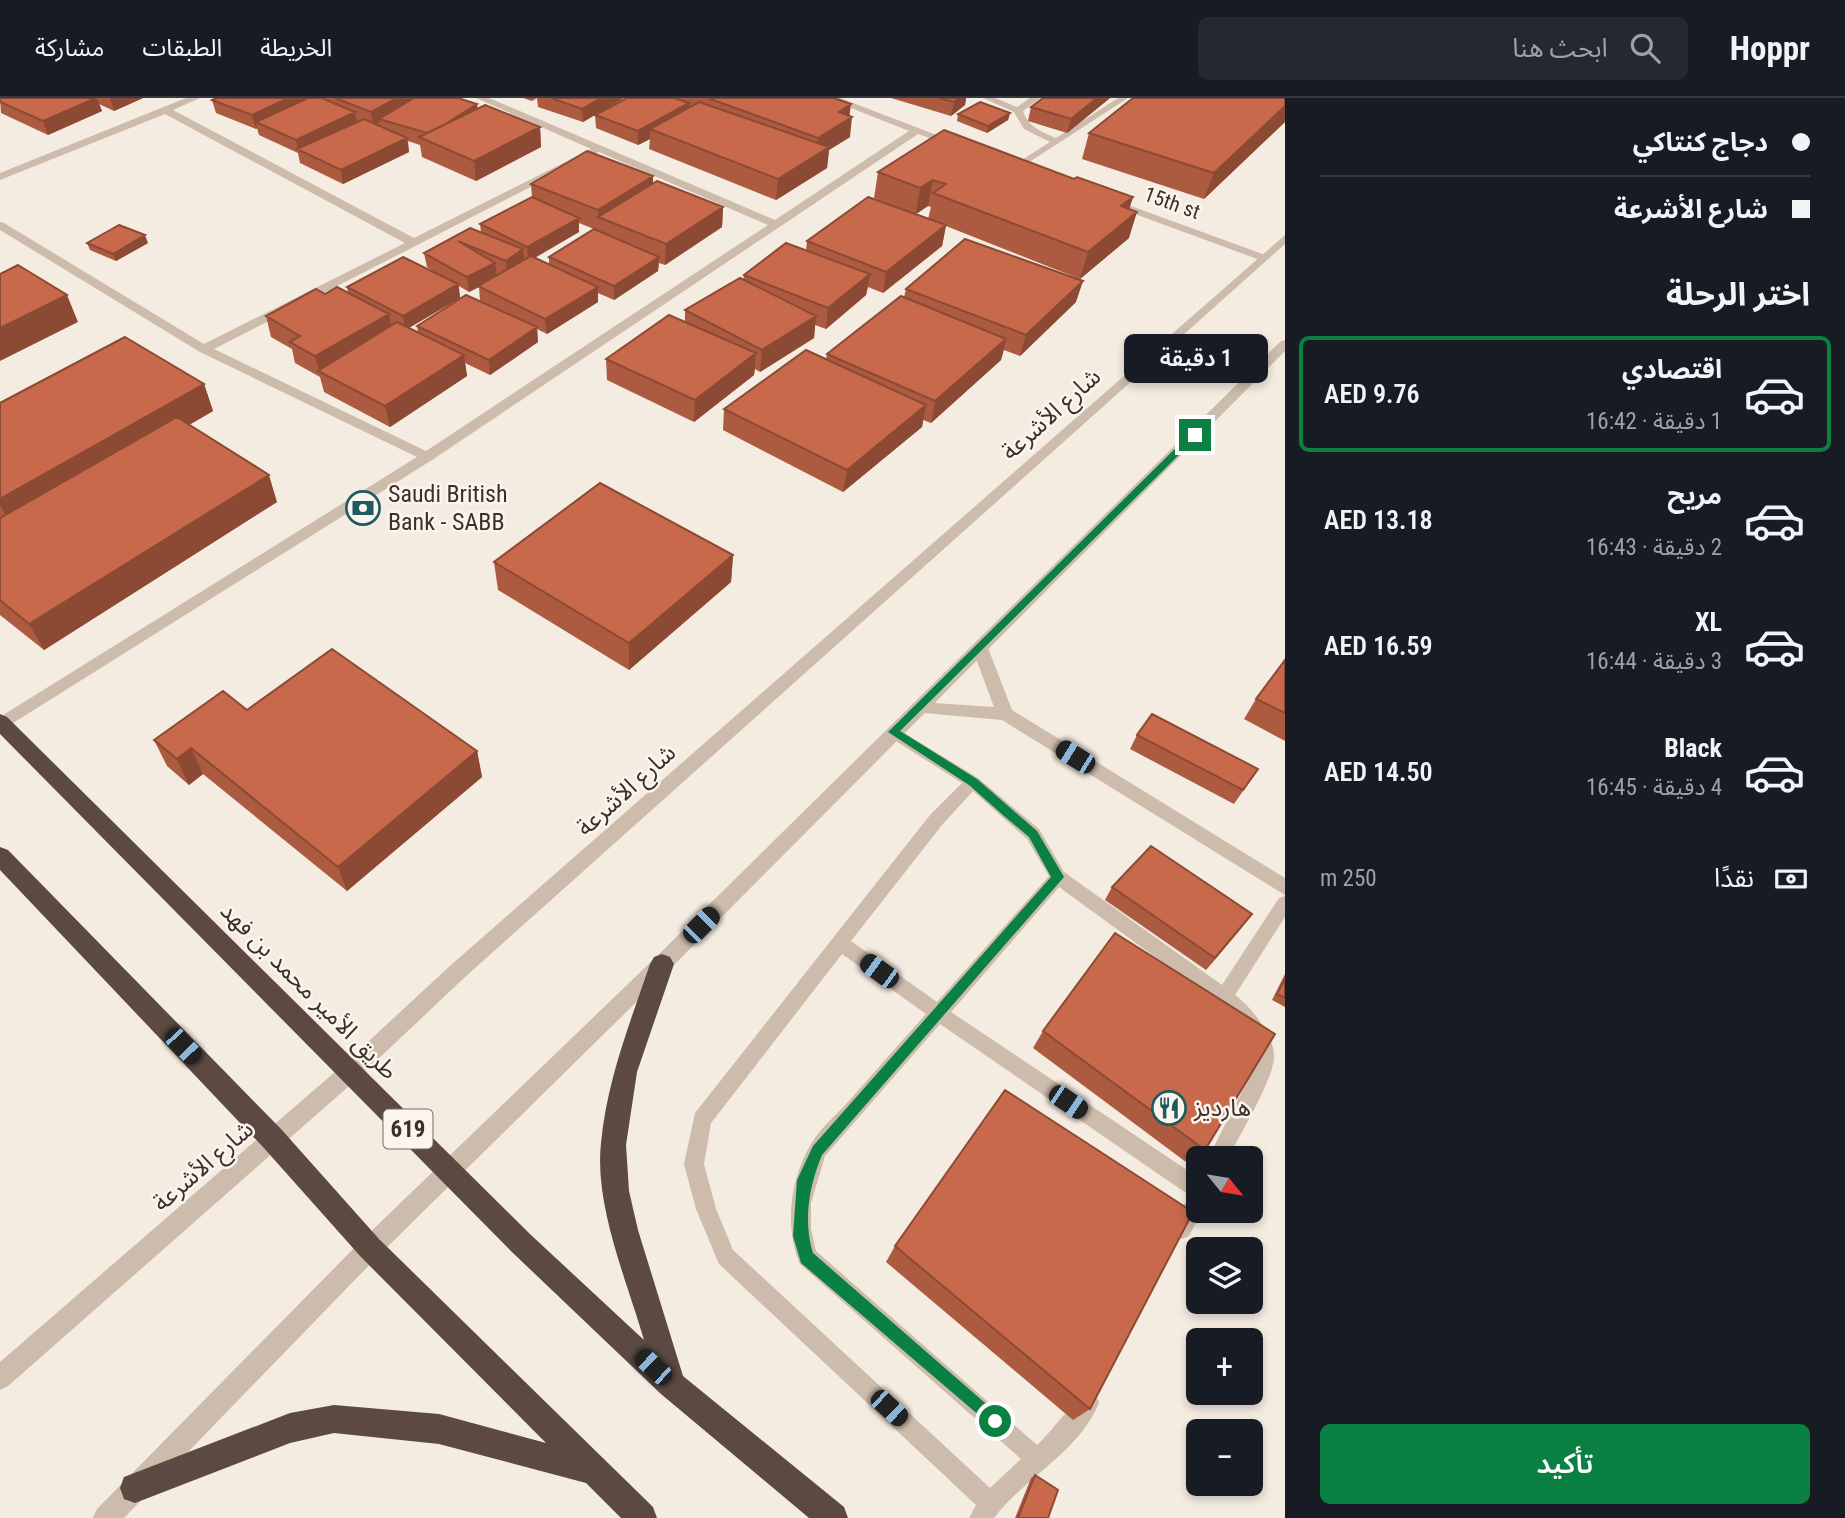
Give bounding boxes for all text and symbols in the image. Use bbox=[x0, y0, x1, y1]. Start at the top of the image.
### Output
search box bbox=[1198, 17, 1688, 80]
icon: search bbox=[1626, 29, 1664, 67]
text: Hoppr bbox=[1730, 29, 1810, 68]
text: ابحث هنا bbox=[1512, 33, 1608, 63]
text: مشاركة bbox=[35, 34, 104, 62]
text: الطبقات bbox=[142, 34, 222, 62]
text: الخريطة bbox=[260, 34, 332, 62]
text: دجاج كنتاكي bbox=[1633, 127, 1768, 157]
street label: 15th st bbox=[1141, 182, 1203, 224]
text: شارع الأشرعة bbox=[1614, 194, 1768, 224]
text: اختر الرحلة bbox=[1666, 275, 1810, 313]
callout: 1 دقيقة bbox=[1123, 334, 1267, 382]
text: 1 دقيقة bbox=[1160, 345, 1232, 372]
text: اقتصادي bbox=[1622, 354, 1722, 384]
street label: شارع الأشرعة bbox=[996, 362, 1108, 468]
icon: car bbox=[1743, 363, 1806, 426]
text: AED 9.76 bbox=[1324, 379, 1420, 409]
text: 1 دقيقة · 16:42 bbox=[1586, 408, 1722, 435]
route end bbox=[1179, 419, 1211, 451]
place label: Saudi British Bank - SABB bbox=[388, 480, 508, 536]
text: مريح bbox=[1667, 480, 1722, 510]
bank icon: Saudi British Bank - SABB bbox=[344, 489, 382, 527]
icon: car bbox=[1743, 489, 1806, 552]
text: AED 13.18 bbox=[1324, 505, 1433, 535]
text: 2 دقيقة · 16:43 bbox=[1586, 534, 1722, 561]
text: XL bbox=[1695, 607, 1722, 637]
icon: car bbox=[1743, 615, 1806, 678]
text: AED 16.59 bbox=[1324, 631, 1433, 661]
text: 3 دقيقة · 16:44 bbox=[1586, 648, 1722, 675]
text: Black bbox=[1664, 733, 1722, 763]
car bbox=[1052, 737, 1099, 777]
street label: شارع الأشرعة bbox=[571, 738, 683, 844]
icon: car bbox=[1743, 741, 1806, 804]
text: AED 14.50 bbox=[1324, 757, 1433, 787]
text: 4 دقيقة · 16:45 bbox=[1586, 774, 1722, 801]
icon: cash bbox=[1772, 860, 1810, 898]
text: نقدًا bbox=[1714, 863, 1754, 893]
text: 250 m bbox=[1320, 865, 1377, 892]
street label: طريق الأمير محمد بن فهد bbox=[214, 897, 403, 1086]
car bbox=[679, 903, 724, 947]
car bbox=[856, 950, 903, 992]
car bbox=[161, 1024, 206, 1068]
car bbox=[1045, 1082, 1092, 1122]
restaurant icon: هارديز bbox=[1150, 1089, 1188, 1127]
place label: هارديز bbox=[1193, 1094, 1251, 1122]
road number: 619 bbox=[384, 1110, 432, 1148]
street label: شارع الأشرعة bbox=[147, 1115, 261, 1219]
north arrow bbox=[1186, 1146, 1264, 1223]
map controls bbox=[1186, 1146, 1263, 1496]
button: layers bbox=[1186, 1237, 1263, 1314]
button: + bbox=[1186, 1328, 1263, 1405]
car bbox=[631, 1345, 676, 1389]
car bbox=[867, 1386, 912, 1430]
route start bbox=[979, 1405, 1011, 1437]
button: − bbox=[1186, 1419, 1263, 1496]
button: تأكيد bbox=[1320, 1424, 1810, 1504]

